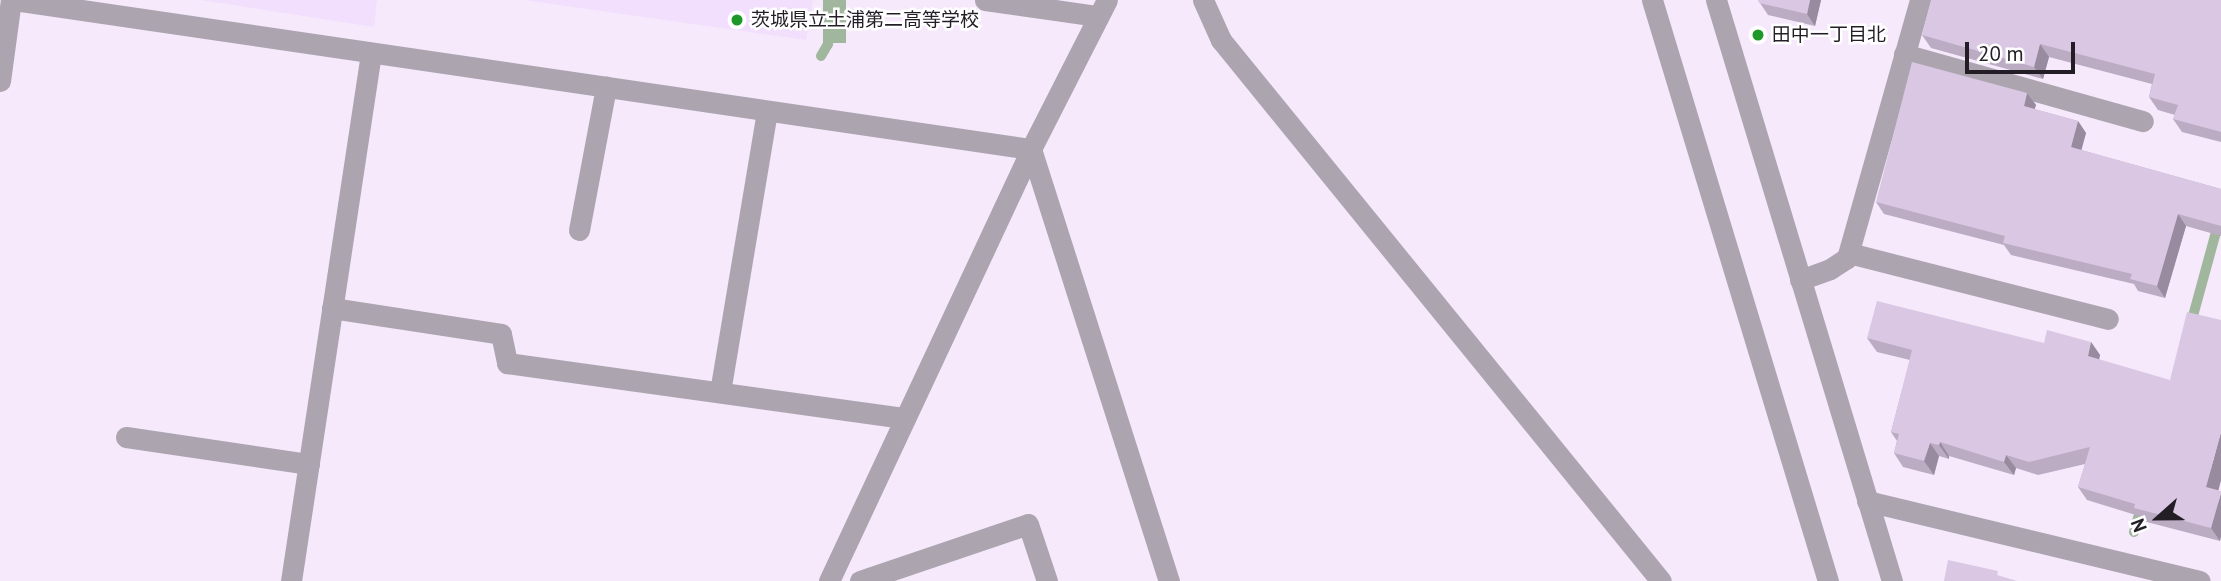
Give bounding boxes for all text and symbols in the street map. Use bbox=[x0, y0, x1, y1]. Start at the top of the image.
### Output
place label: 茨城県立土浦第二高等学校 bbox=[751, 9, 979, 31]
marker: 茨城県立土浦第二高等学校 bbox=[729, 12, 745, 28]
place label: 田中一丁目北 bbox=[1772, 24, 1886, 46]
marker: 田中一丁目北 bbox=[1750, 27, 1766, 43]
scale bar bbox=[1969, 28, 2079, 72]
text: 20 m bbox=[1978, 40, 2024, 67]
north arrow bbox=[2123, 483, 2193, 553]
text: N bbox=[2125, 515, 2152, 536]

